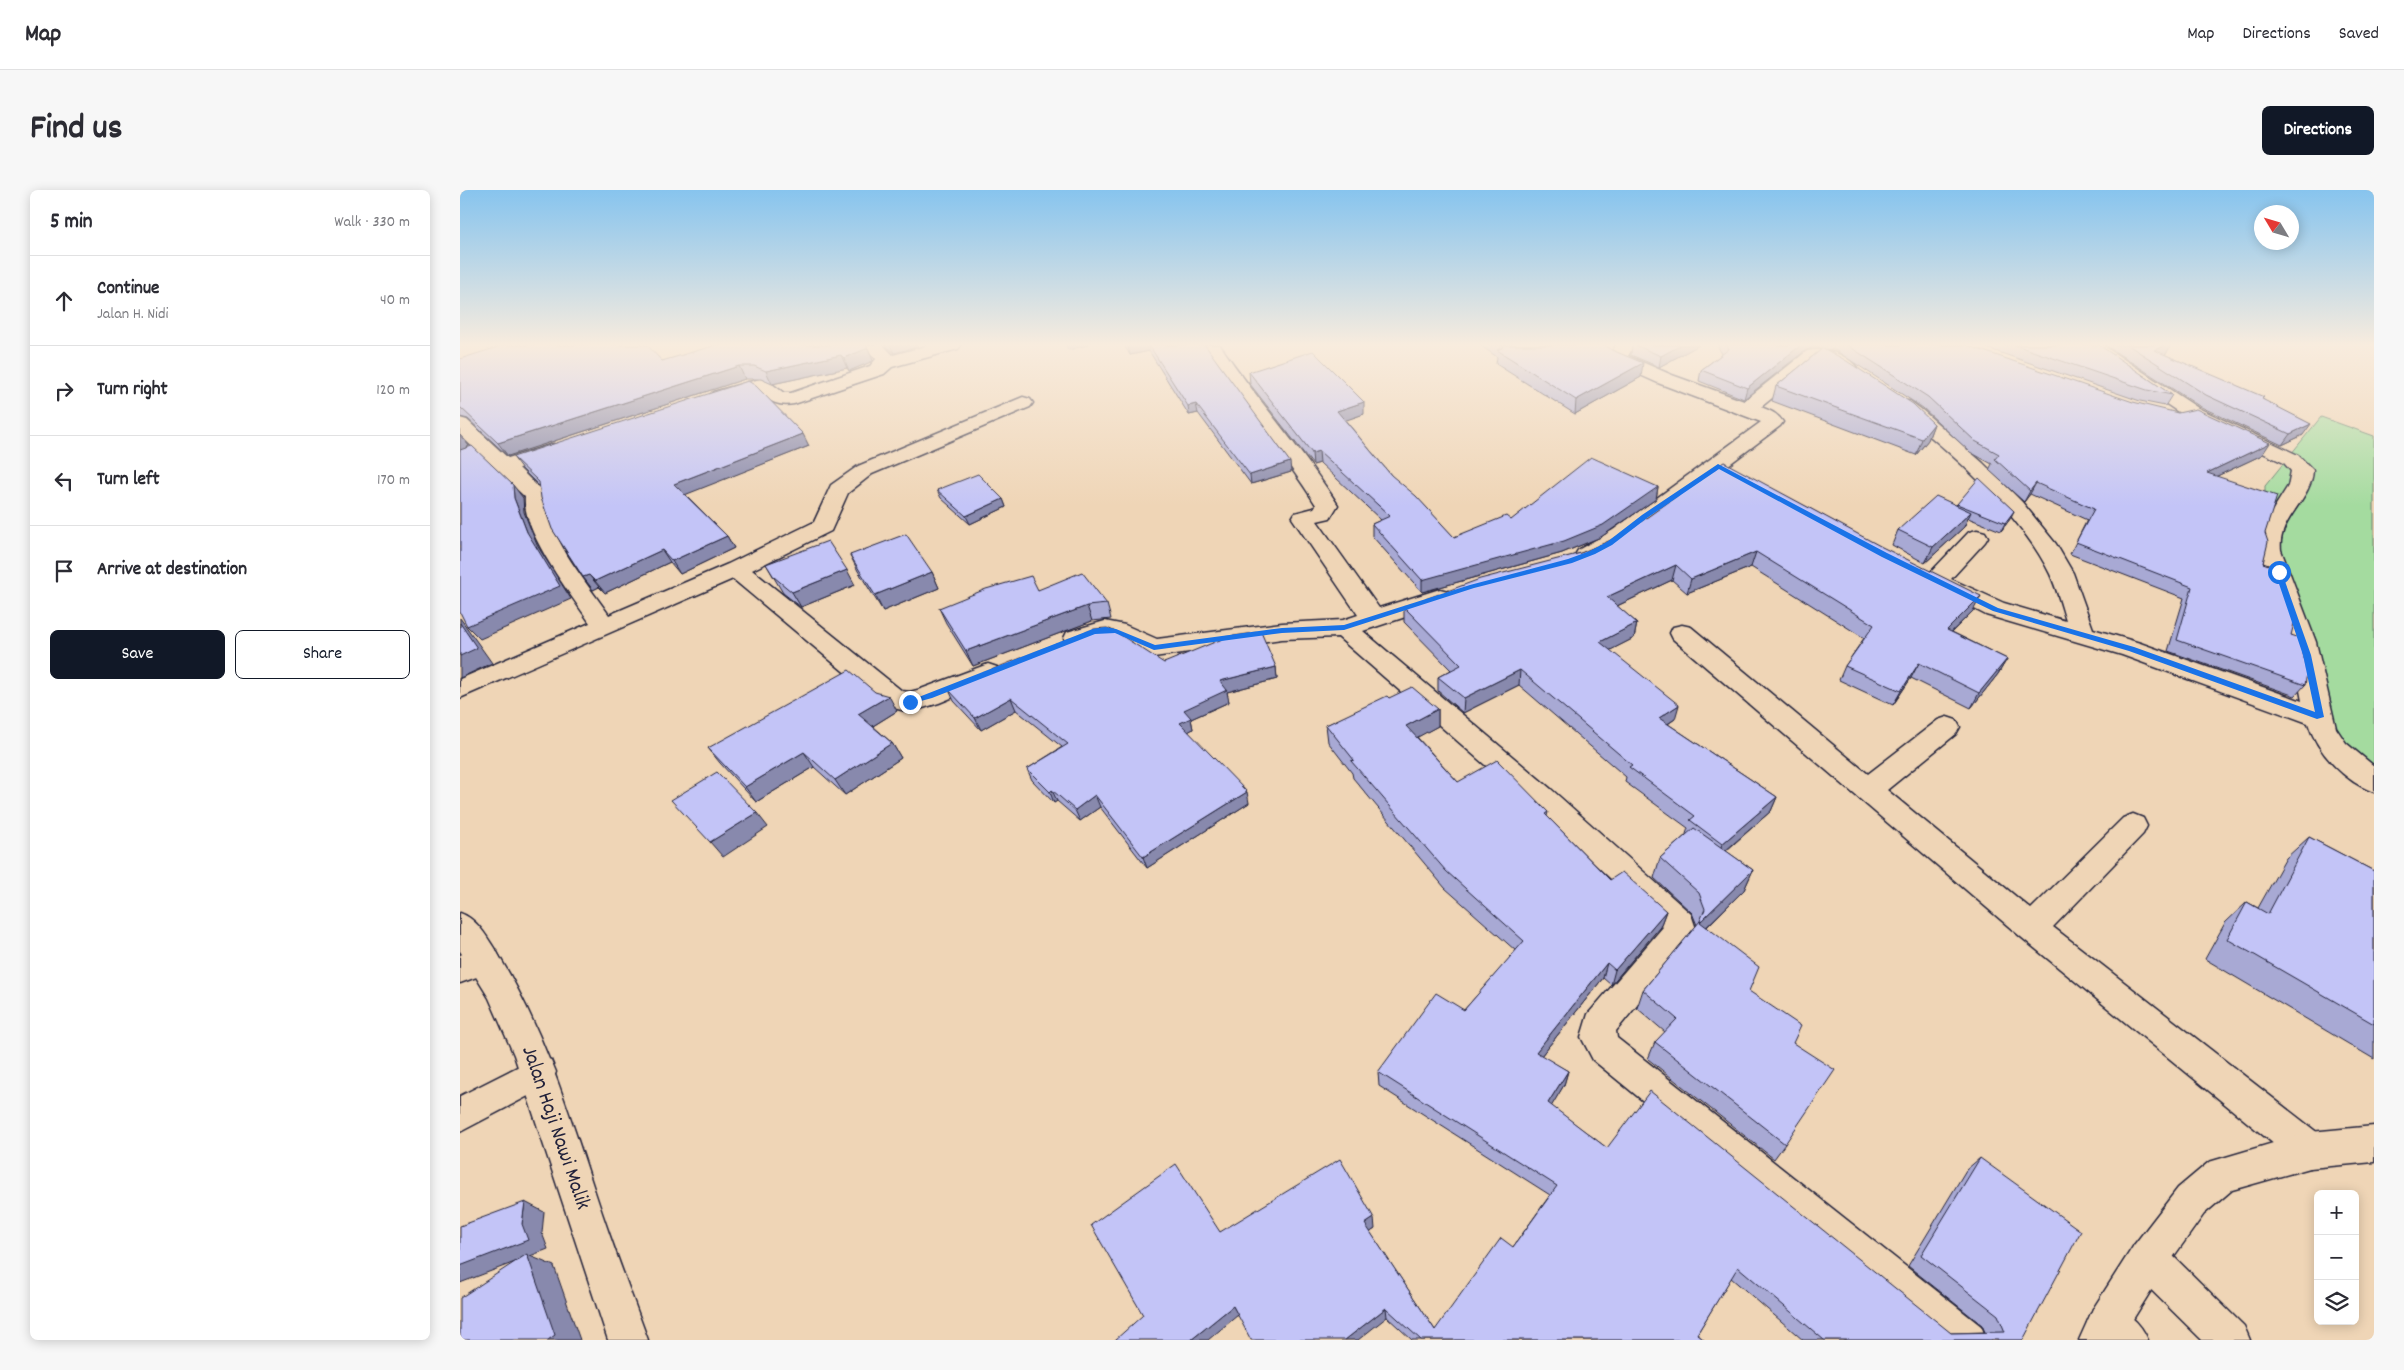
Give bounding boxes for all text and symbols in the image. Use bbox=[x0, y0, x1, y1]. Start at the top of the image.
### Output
text: Map bbox=[25, 18, 61, 52]
text: Map bbox=[2187, 22, 2214, 47]
text: Directions bbox=[2242, 22, 2311, 47]
text: Saved bbox=[2339, 22, 2379, 47]
text: Find us bbox=[30, 105, 122, 155]
button: Directions bbox=[2262, 106, 2374, 155]
north arrow bbox=[2254, 205, 2299, 250]
text: 5 min bbox=[50, 208, 93, 238]
text: Walk · 330 m bbox=[334, 211, 410, 234]
text: Continue bbox=[97, 276, 159, 303]
icon: ahead bbox=[50, 287, 78, 315]
text: 40 m bbox=[380, 289, 410, 312]
text: Jalan H. Nidi bbox=[97, 303, 168, 326]
icon: right bbox=[50, 377, 78, 405]
text: Turn right bbox=[97, 377, 168, 404]
text: 120 m bbox=[376, 379, 410, 402]
icon: left bbox=[50, 467, 78, 495]
text: Turn left bbox=[97, 467, 160, 494]
text: 170 m bbox=[377, 469, 410, 492]
icon: arrive bbox=[50, 557, 78, 585]
text: Arrive at destination bbox=[97, 557, 247, 584]
route start bbox=[2268, 561, 2291, 584]
button: Save bbox=[50, 630, 225, 679]
button: Share bbox=[235, 630, 410, 679]
route end bbox=[899, 691, 922, 714]
street label: Jalan Haji Nawi Malik bbox=[512, 1042, 598, 1214]
map controls bbox=[2314, 1190, 2359, 1325]
button: + bbox=[2314, 1190, 2359, 1235]
button: − bbox=[2314, 1235, 2359, 1280]
button: layers bbox=[2314, 1280, 2359, 1325]

